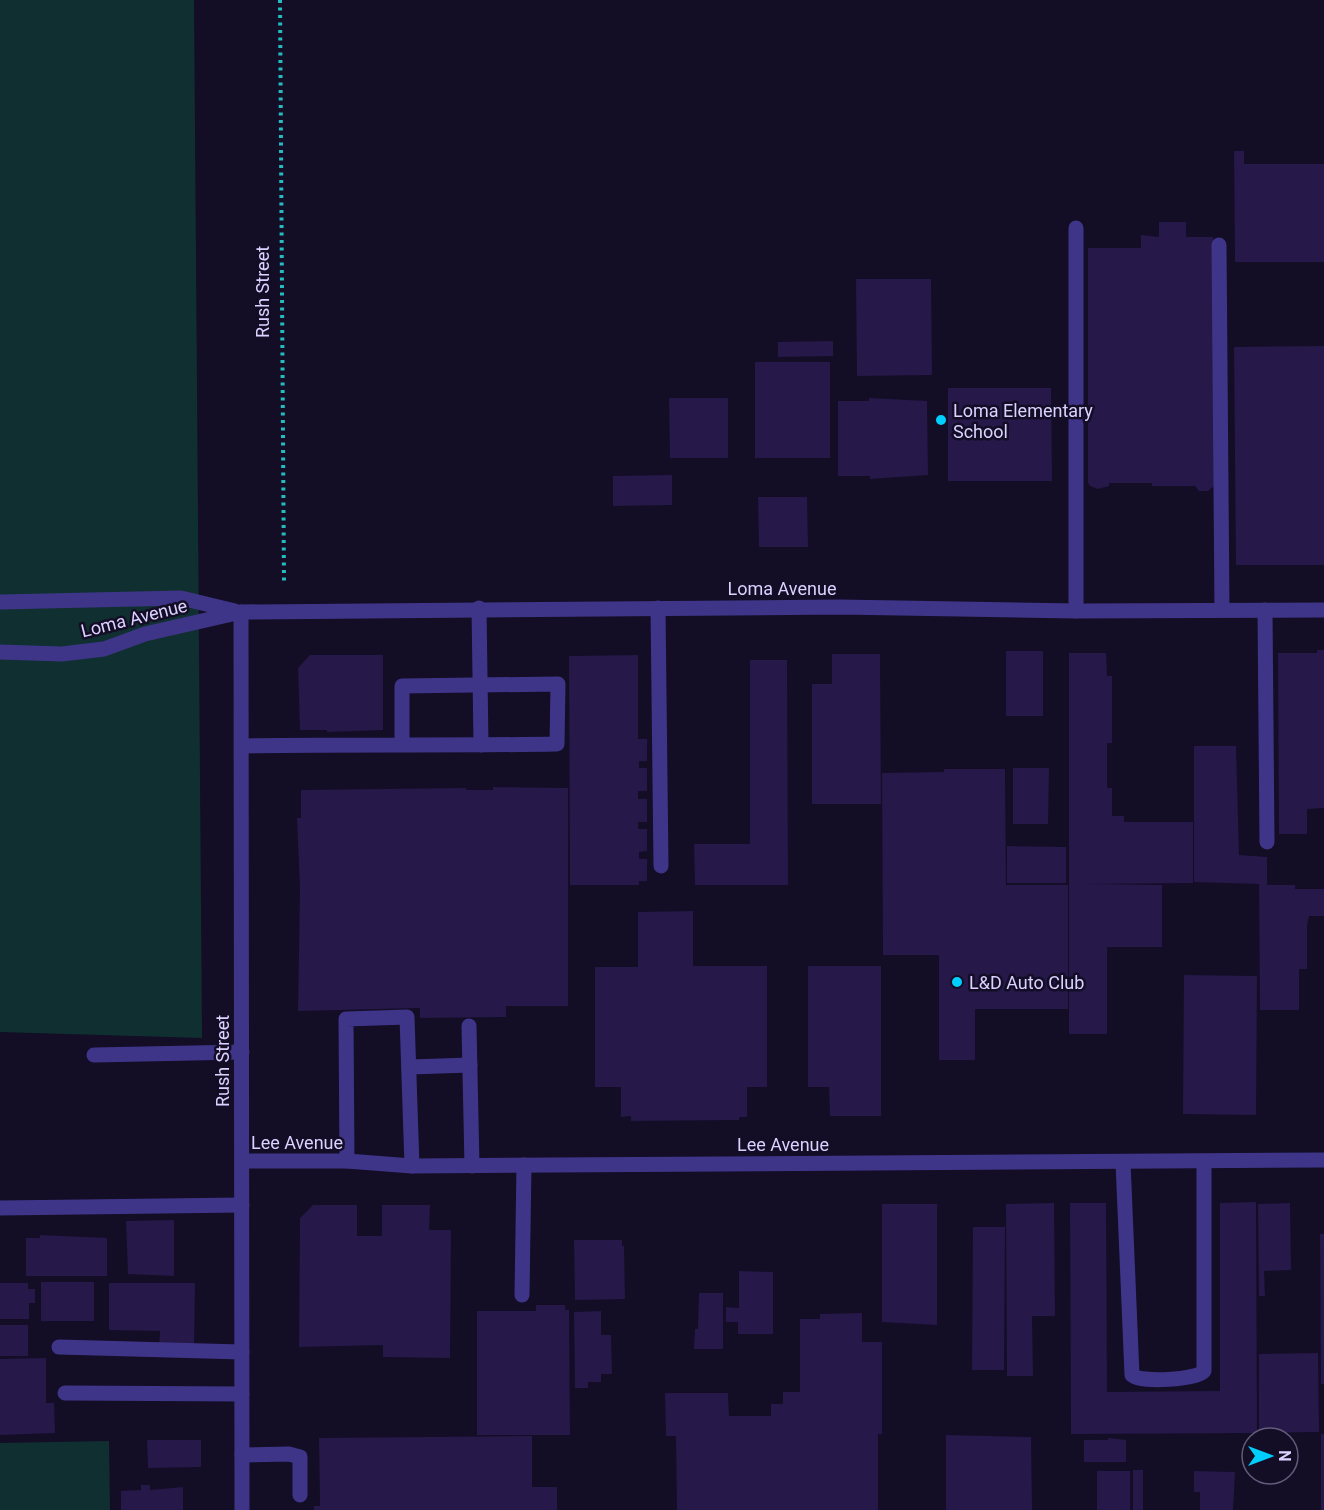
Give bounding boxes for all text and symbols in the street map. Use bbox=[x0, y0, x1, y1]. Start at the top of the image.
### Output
street label: Rush Street bbox=[252, 246, 273, 338]
place label: Loma Elementary School bbox=[953, 400, 1093, 442]
marker: Loma Elementary School bbox=[934, 413, 948, 427]
street label: Loma Avenue bbox=[728, 578, 836, 599]
street label: Loma Avenue bbox=[79, 595, 189, 641]
place label: L&D Auto Club bbox=[969, 972, 1084, 993]
marker: L&D Auto Club bbox=[950, 975, 964, 989]
street label: Rush Street bbox=[212, 1015, 233, 1107]
street label: Lee Avenue bbox=[251, 1132, 343, 1153]
street label: Lee Avenue bbox=[737, 1134, 829, 1155]
north arrow bbox=[1240, 1426, 1300, 1486]
text: N bbox=[1275, 1450, 1294, 1462]

